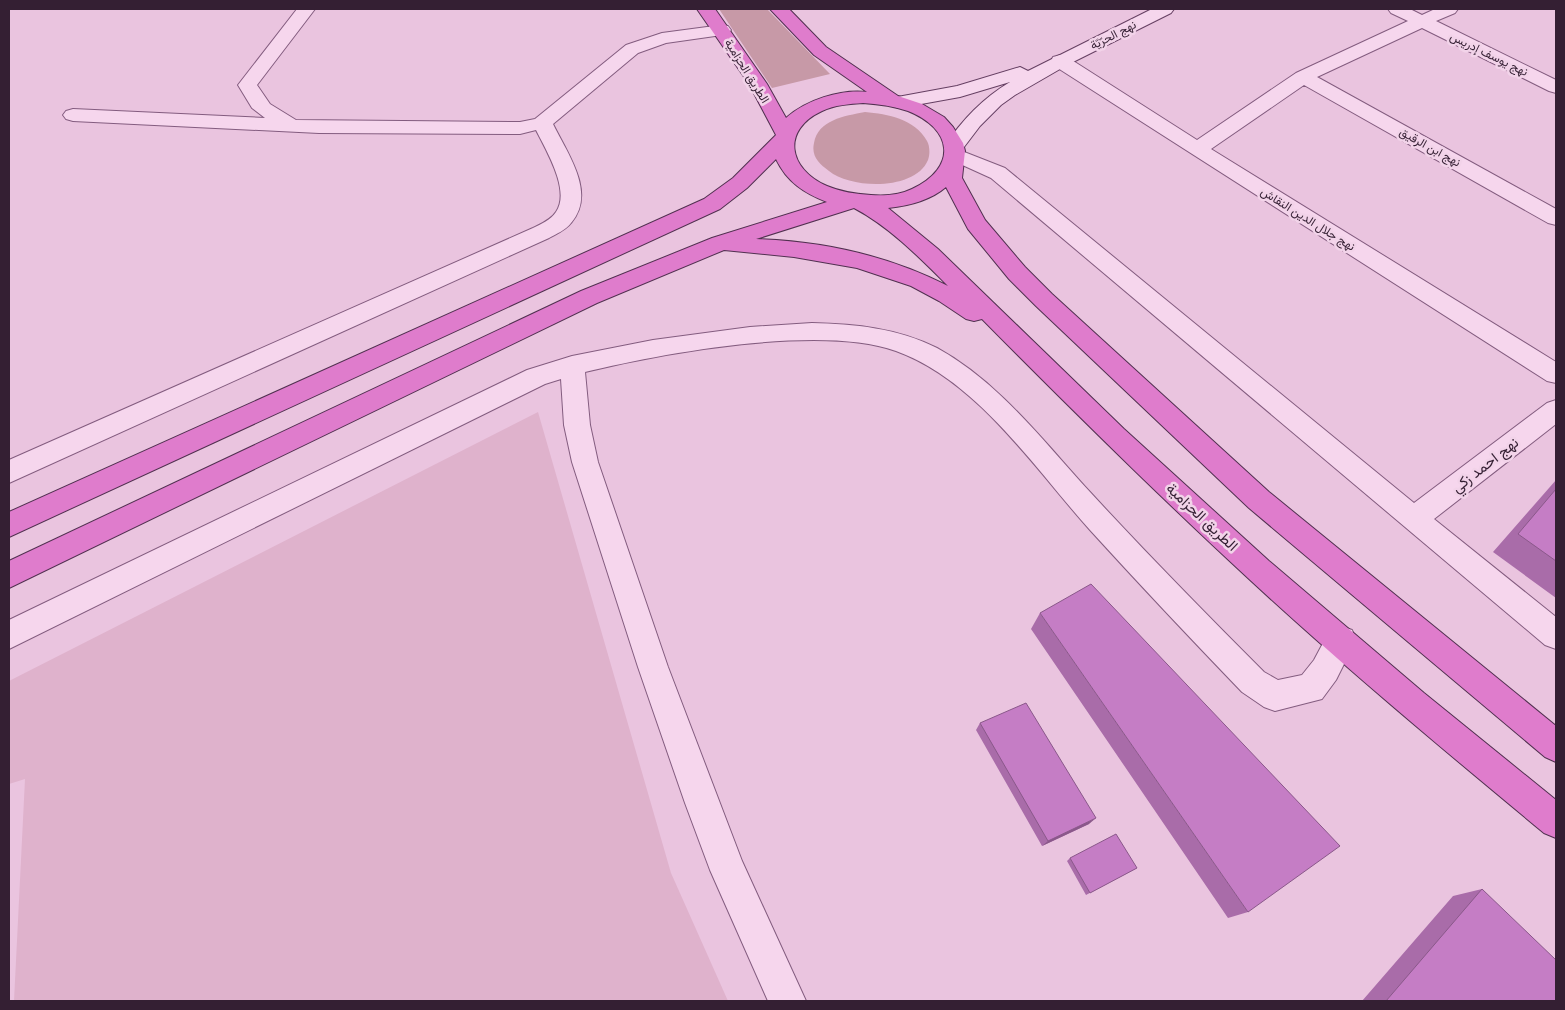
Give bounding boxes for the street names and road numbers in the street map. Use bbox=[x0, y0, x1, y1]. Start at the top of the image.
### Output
street label: نهج الحرّيّة bbox=[1088, 17, 1139, 54]
street label: نهج يوسف إدريس bbox=[1447, 29, 1530, 81]
street label: الطريق الحزامية bbox=[721, 36, 772, 106]
street label: نهج ابن الرقيق bbox=[1396, 124, 1463, 171]
street label: نهج جلال الدين النقاش bbox=[1257, 184, 1358, 255]
street label: نهج احمد زكي bbox=[1449, 434, 1524, 500]
street label: الطريق الحزامية bbox=[1162, 480, 1241, 555]

